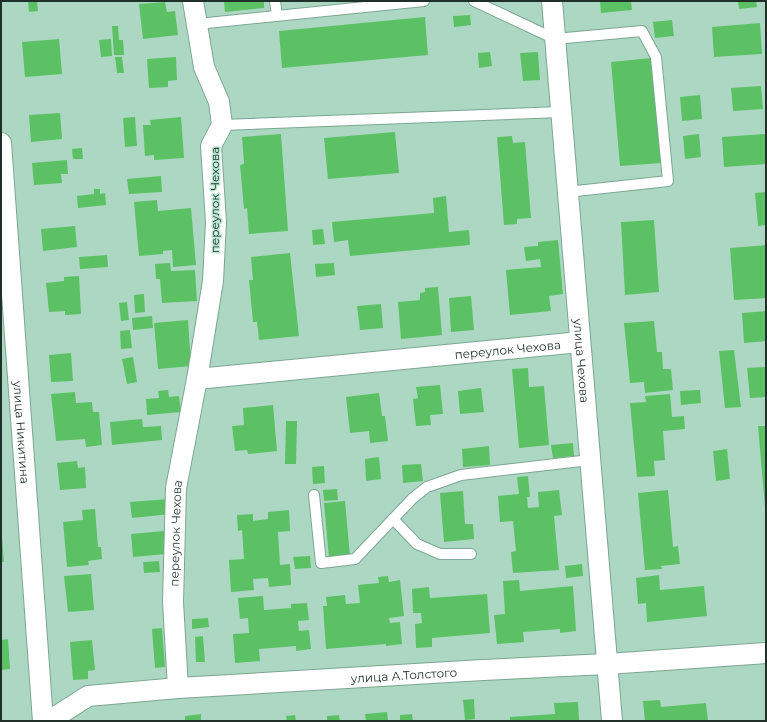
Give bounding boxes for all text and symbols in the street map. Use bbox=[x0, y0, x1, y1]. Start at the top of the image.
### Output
street label: переулок Чехова bbox=[207, 147, 222, 253]
street label: улица Чехова bbox=[571, 317, 593, 404]
street label: переулок Чехова bbox=[454, 336, 561, 362]
street label: улица Никитина bbox=[11, 379, 33, 484]
street label: переулок Чехова bbox=[166, 479, 185, 587]
street label: улица А.Толстого bbox=[349, 664, 458, 685]

